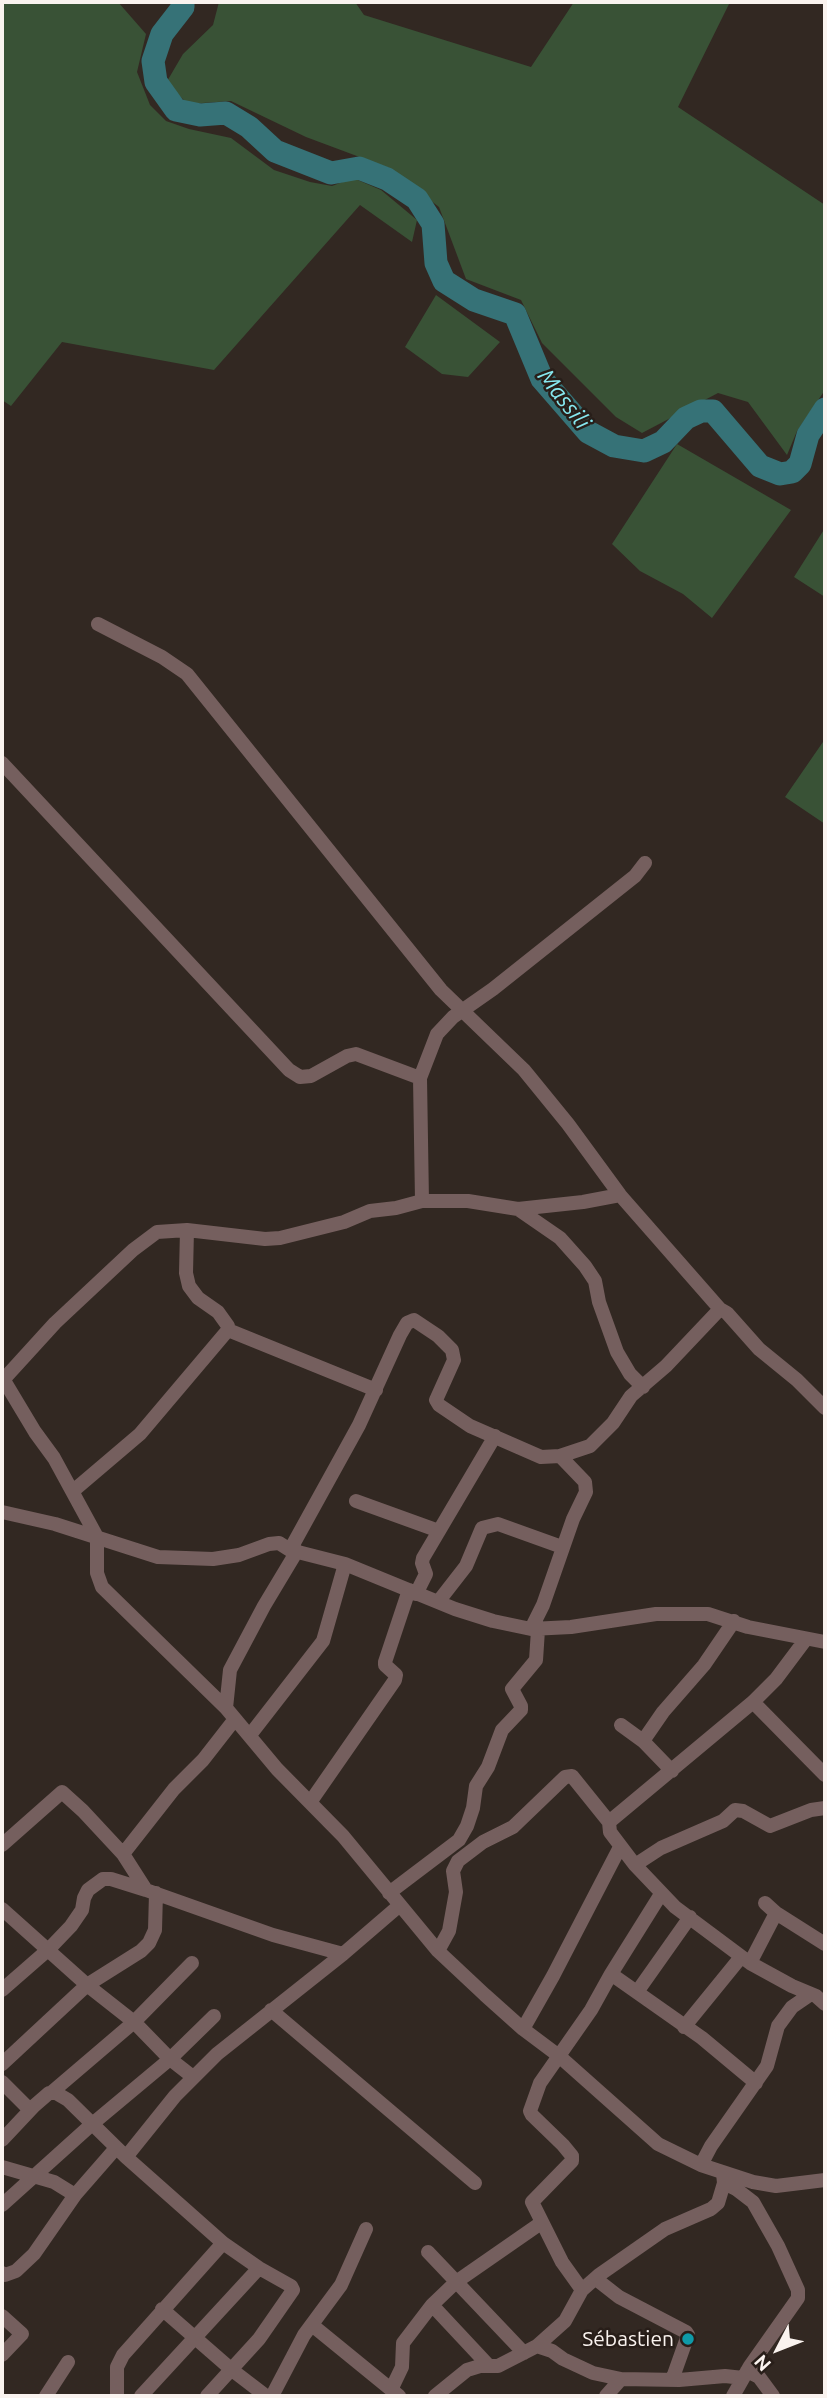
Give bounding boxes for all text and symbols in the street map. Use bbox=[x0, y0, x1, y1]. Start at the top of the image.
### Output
water label: Massili bbox=[532, 363, 596, 435]
north arrow bbox=[743, 2314, 813, 2384]
place label: Sébastien bbox=[582, 2326, 674, 2352]
marker: Sébastien bbox=[680, 2331, 696, 2347]
text: N bbox=[749, 2350, 775, 2376]

